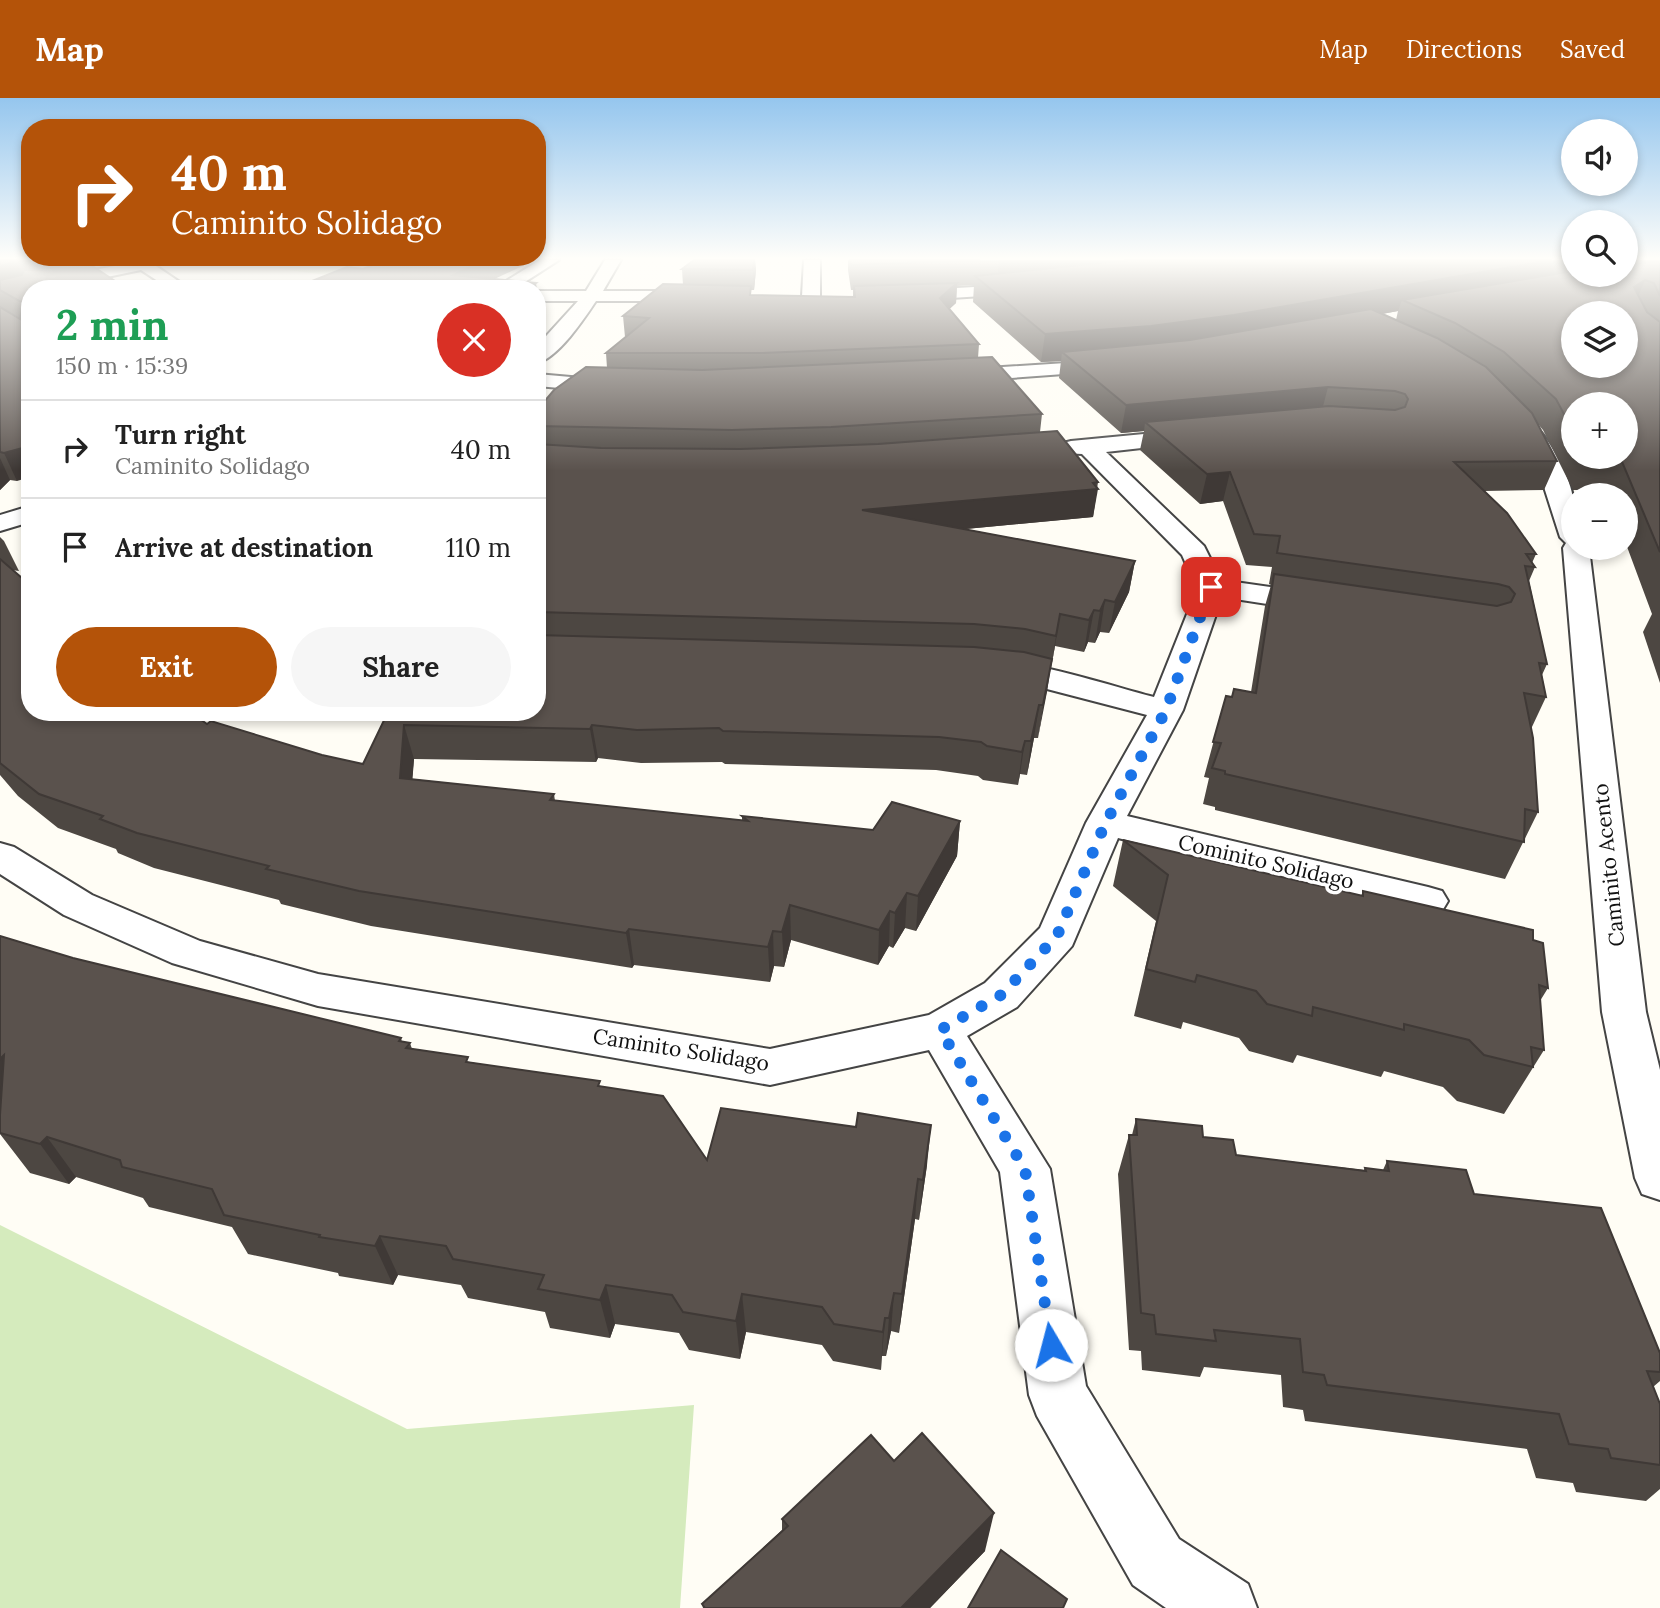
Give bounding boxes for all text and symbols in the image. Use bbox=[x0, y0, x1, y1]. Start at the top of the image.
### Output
text: Map bbox=[35, 28, 104, 70]
text: Map bbox=[1319, 34, 1368, 65]
text: Directions bbox=[1406, 34, 1522, 65]
text: Saved bbox=[1560, 34, 1625, 65]
map controls bbox=[1561, 119, 1638, 560]
button: sound bbox=[1561, 119, 1638, 196]
text: 40 m bbox=[171, 141, 287, 203]
icon: right bbox=[56, 147, 147, 238]
text: Caminito Solidago bbox=[171, 202, 442, 243]
button: search bbox=[1561, 210, 1638, 287]
text: 2 min bbox=[56, 298, 169, 352]
button: layers bbox=[1561, 301, 1638, 378]
button: close bbox=[437, 303, 511, 377]
text: 150 m · 15:39 bbox=[56, 351, 188, 380]
button: + bbox=[1561, 392, 1638, 469]
text: Turn right bbox=[115, 418, 246, 451]
icon: right bbox=[56, 430, 94, 468]
text: 40 m bbox=[451, 433, 511, 466]
text: Caminito Solidago bbox=[115, 451, 310, 480]
button: − bbox=[1561, 483, 1638, 560]
icon: arrive bbox=[56, 528, 94, 566]
text: Arrive at destination bbox=[115, 531, 373, 564]
text: 110 m bbox=[446, 531, 511, 564]
pin bbox=[1181, 557, 1241, 617]
icon: arrive bbox=[1192, 568, 1230, 606]
button: Exit bbox=[56, 627, 277, 707]
button: Share bbox=[291, 627, 511, 707]
street label: Caminito Acento bbox=[1587, 782, 1630, 948]
street label: Cominito Solidago bbox=[1176, 828, 1357, 895]
street label: Caminito Solidago bbox=[591, 1022, 771, 1077]
position arrow bbox=[1014, 1308, 1088, 1382]

